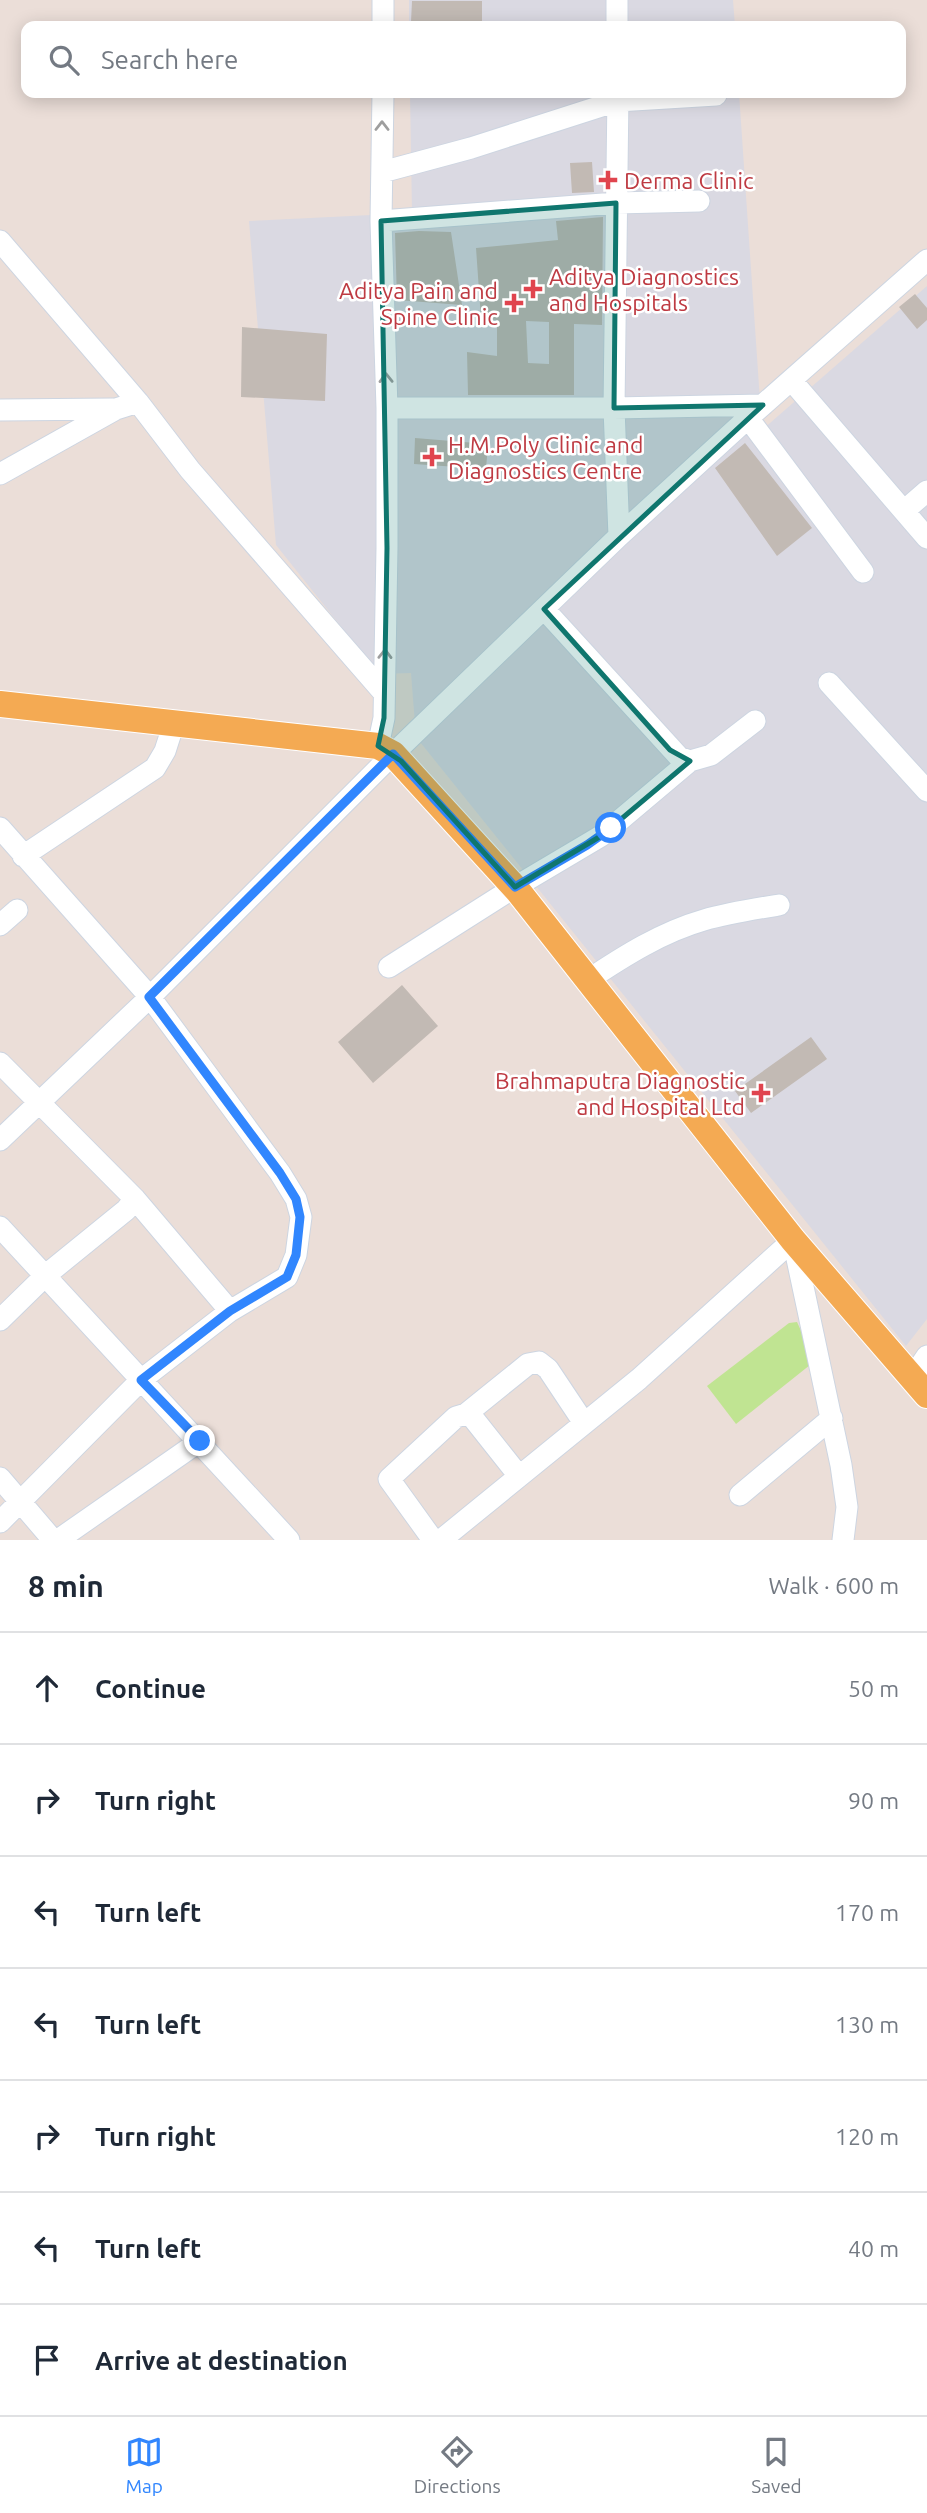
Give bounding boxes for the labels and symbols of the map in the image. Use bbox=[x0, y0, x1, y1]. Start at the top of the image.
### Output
one-way arrow bbox=[374, 120, 390, 130]
place label: Derma Clinic bbox=[624, 168, 754, 193]
marker: Derma Clinic bbox=[598, 170, 618, 190]
place label: Aditya Diagnostics and Hospitals bbox=[549, 264, 739, 315]
place label: Aditya Pain and Spine Clinic bbox=[339, 278, 498, 329]
marker: Aditya Diagnostics and Hospitals bbox=[523, 279, 543, 299]
marker: Aditya Pain and Spine Clinic bbox=[504, 293, 524, 313]
one-way arrow bbox=[378, 372, 394, 382]
place label: H.M.Poly Clinic and Diagnostics Centre bbox=[448, 432, 643, 483]
marker: H.M.Poly Clinic and Diagnostics Centre bbox=[422, 447, 442, 467]
one-way arrow bbox=[377, 648, 393, 659]
route start bbox=[595, 812, 626, 843]
place label: Brahmaputra Diagnostic and Hospital Ltd bbox=[495, 1068, 745, 1119]
marker: Brahmaputra Diagnostic and Hospital Ltd bbox=[751, 1083, 771, 1103]
route end bbox=[184, 1425, 215, 1456]

